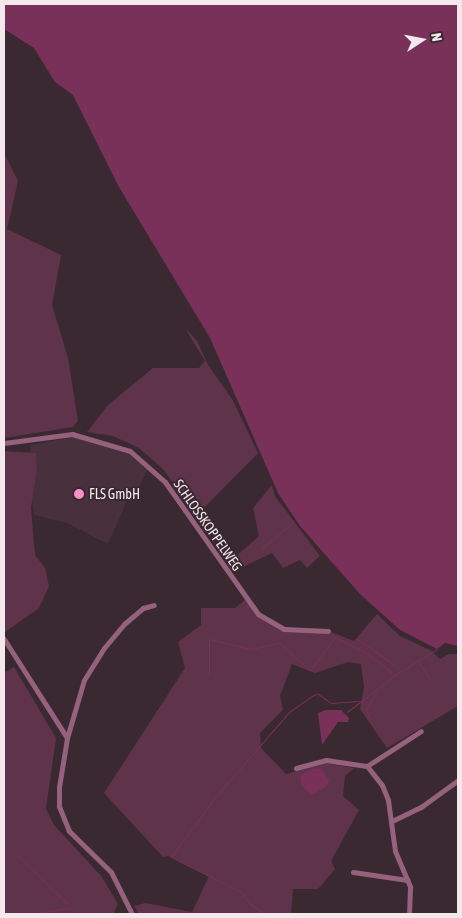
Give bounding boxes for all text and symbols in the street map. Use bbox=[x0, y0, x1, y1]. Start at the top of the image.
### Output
north arrow bbox=[397, 15, 447, 65]
text: N bbox=[428, 32, 445, 43]
street label: SCHLOSSKOPPELWEG bbox=[170, 476, 246, 574]
place label: FLS GmbH bbox=[89, 486, 140, 502]
marker: FLS GmbH bbox=[73, 488, 85, 500]

